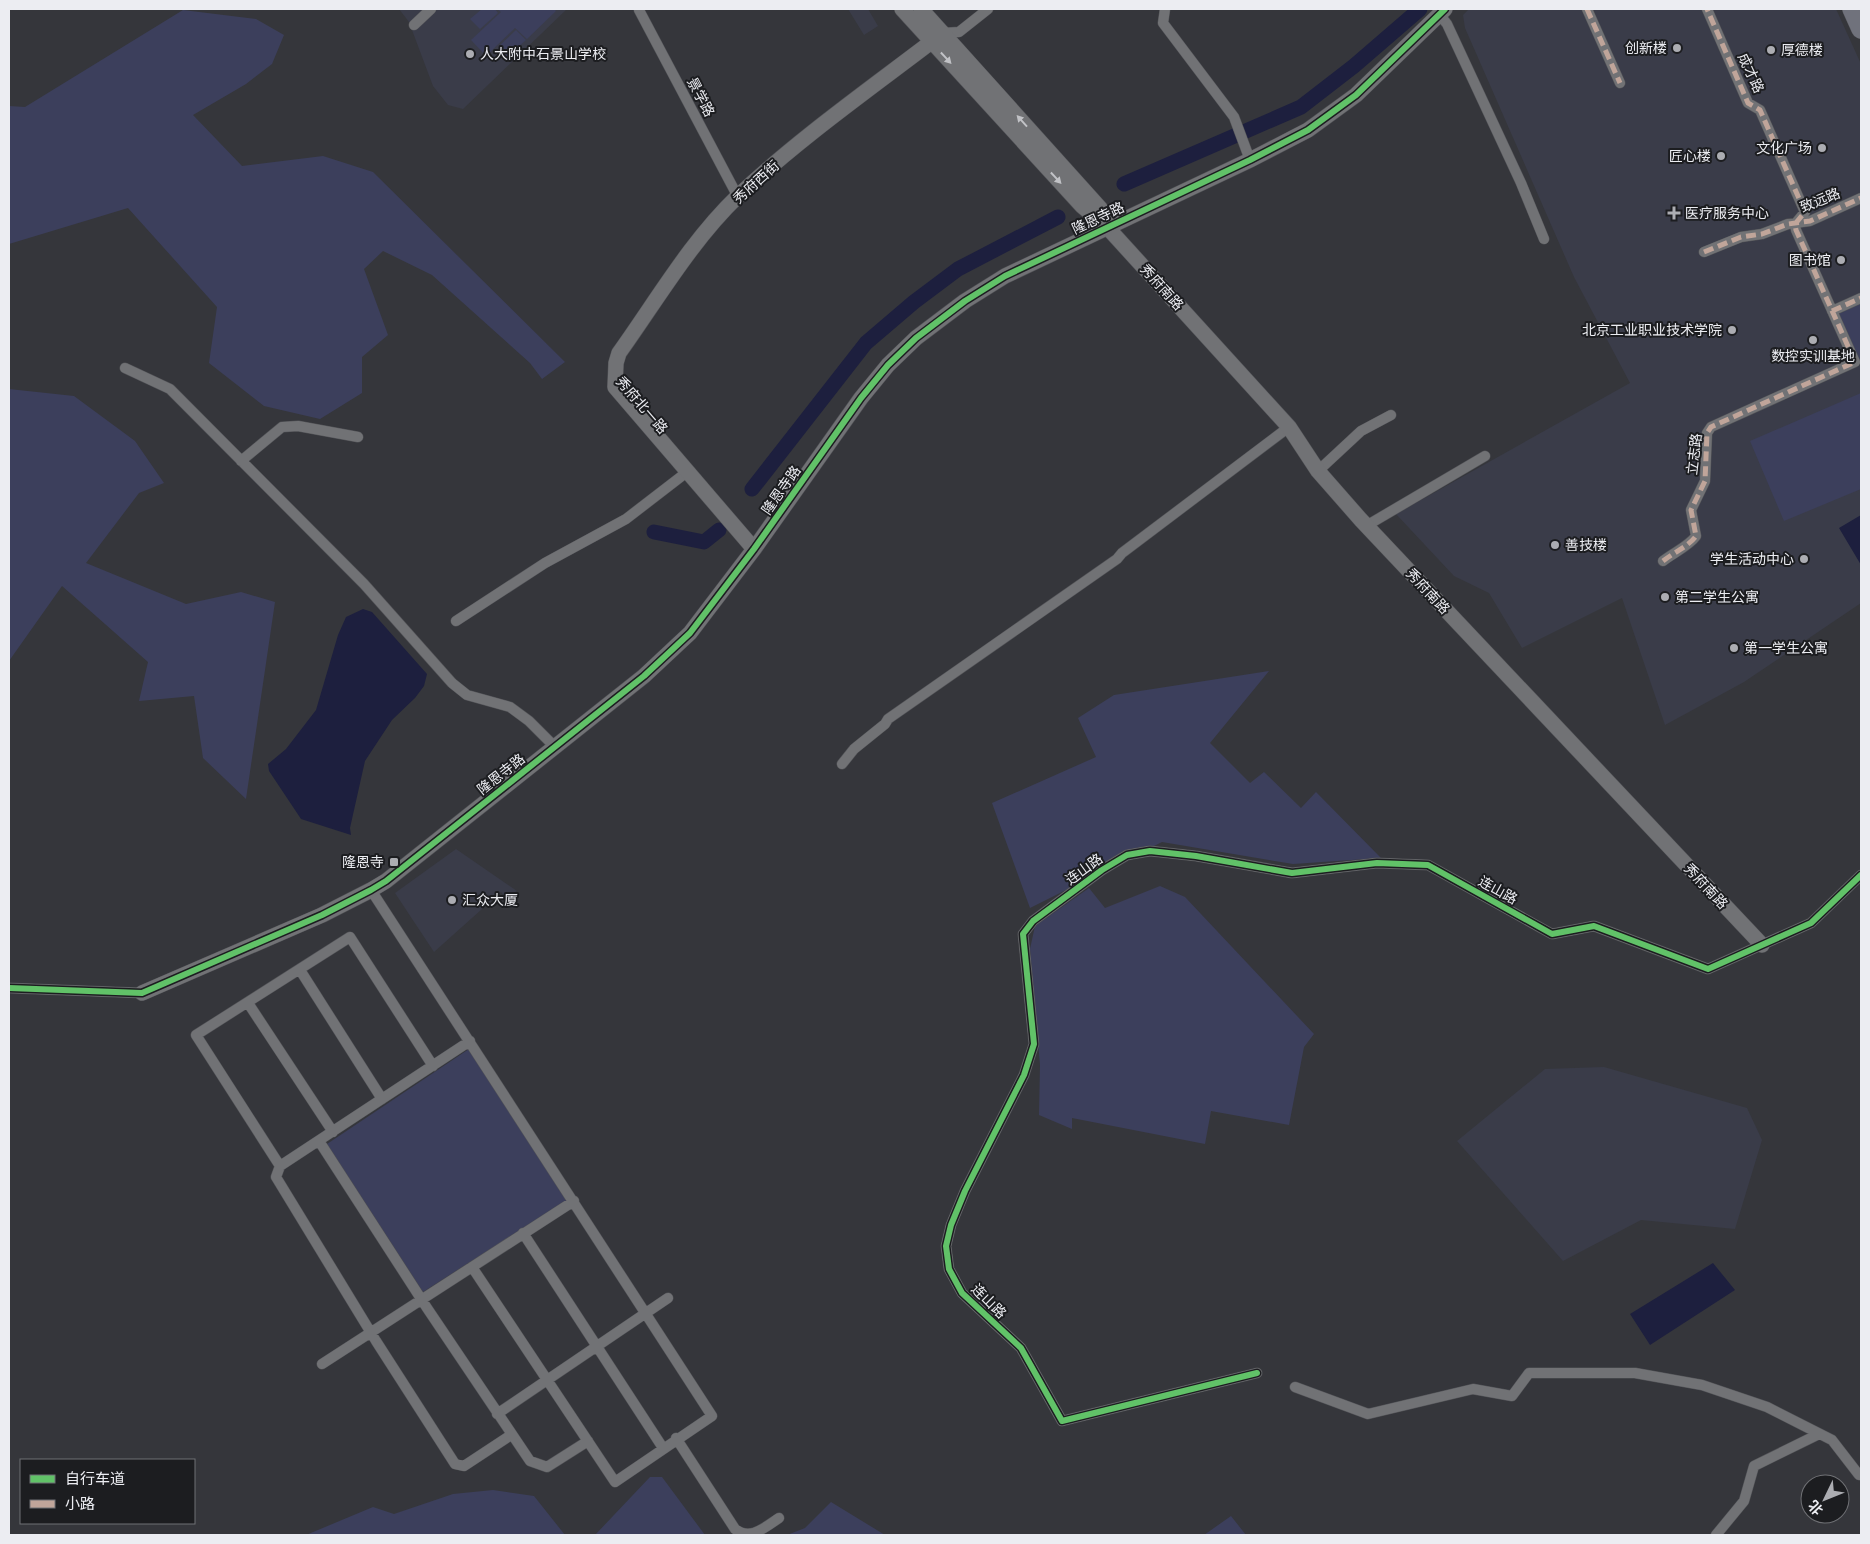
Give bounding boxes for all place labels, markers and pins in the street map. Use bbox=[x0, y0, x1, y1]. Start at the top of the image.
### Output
place label: 创新楼 bbox=[1625, 39, 1667, 57]
place label: 厚德楼 bbox=[1781, 41, 1823, 59]
marker: 创新楼 bbox=[1671, 42, 1683, 54]
marker: 厚德楼 bbox=[1765, 44, 1777, 56]
place label: 人大附中石景山学校 bbox=[480, 45, 606, 63]
marker: 人大附中石景山学校 bbox=[464, 48, 476, 60]
place label: 文化广场 bbox=[1756, 139, 1812, 157]
marker: 文化广场 bbox=[1816, 142, 1828, 154]
place label: 匠心楼 bbox=[1669, 147, 1711, 165]
marker: 匠心楼 bbox=[1715, 150, 1727, 162]
place label: 医疗服务中心 bbox=[1685, 204, 1769, 222]
marker: 医疗服务中心 bbox=[1667, 206, 1681, 220]
place label: 图书馆 bbox=[1789, 251, 1831, 269]
marker: 图书馆 bbox=[1835, 254, 1847, 266]
place label: 北京工业职业技术学院 bbox=[1582, 321, 1722, 339]
marker: 北京工业职业技术学院 bbox=[1726, 324, 1738, 336]
marker: 数控实训基地 bbox=[1807, 334, 1819, 346]
place label: 数控实训基地 bbox=[1771, 347, 1855, 365]
place label: 善技楼 bbox=[1565, 536, 1607, 554]
marker: 善技楼 bbox=[1549, 539, 1561, 551]
place label: 学生活动中心 bbox=[1710, 550, 1794, 568]
marker: 学生活动中心 bbox=[1798, 553, 1810, 565]
place label: 第二学生公寓 bbox=[1675, 588, 1759, 606]
marker: 第二学生公寓 bbox=[1659, 591, 1671, 603]
place label: 第一学生公寓 bbox=[1744, 639, 1828, 657]
marker: 第一学生公寓 bbox=[1728, 642, 1740, 654]
place label: 隆恩寺 bbox=[342, 853, 384, 871]
marker: 隆恩寺 bbox=[388, 856, 400, 868]
place label: 汇众大厦 bbox=[462, 891, 518, 909]
marker: 汇众大厦 bbox=[446, 894, 458, 906]

